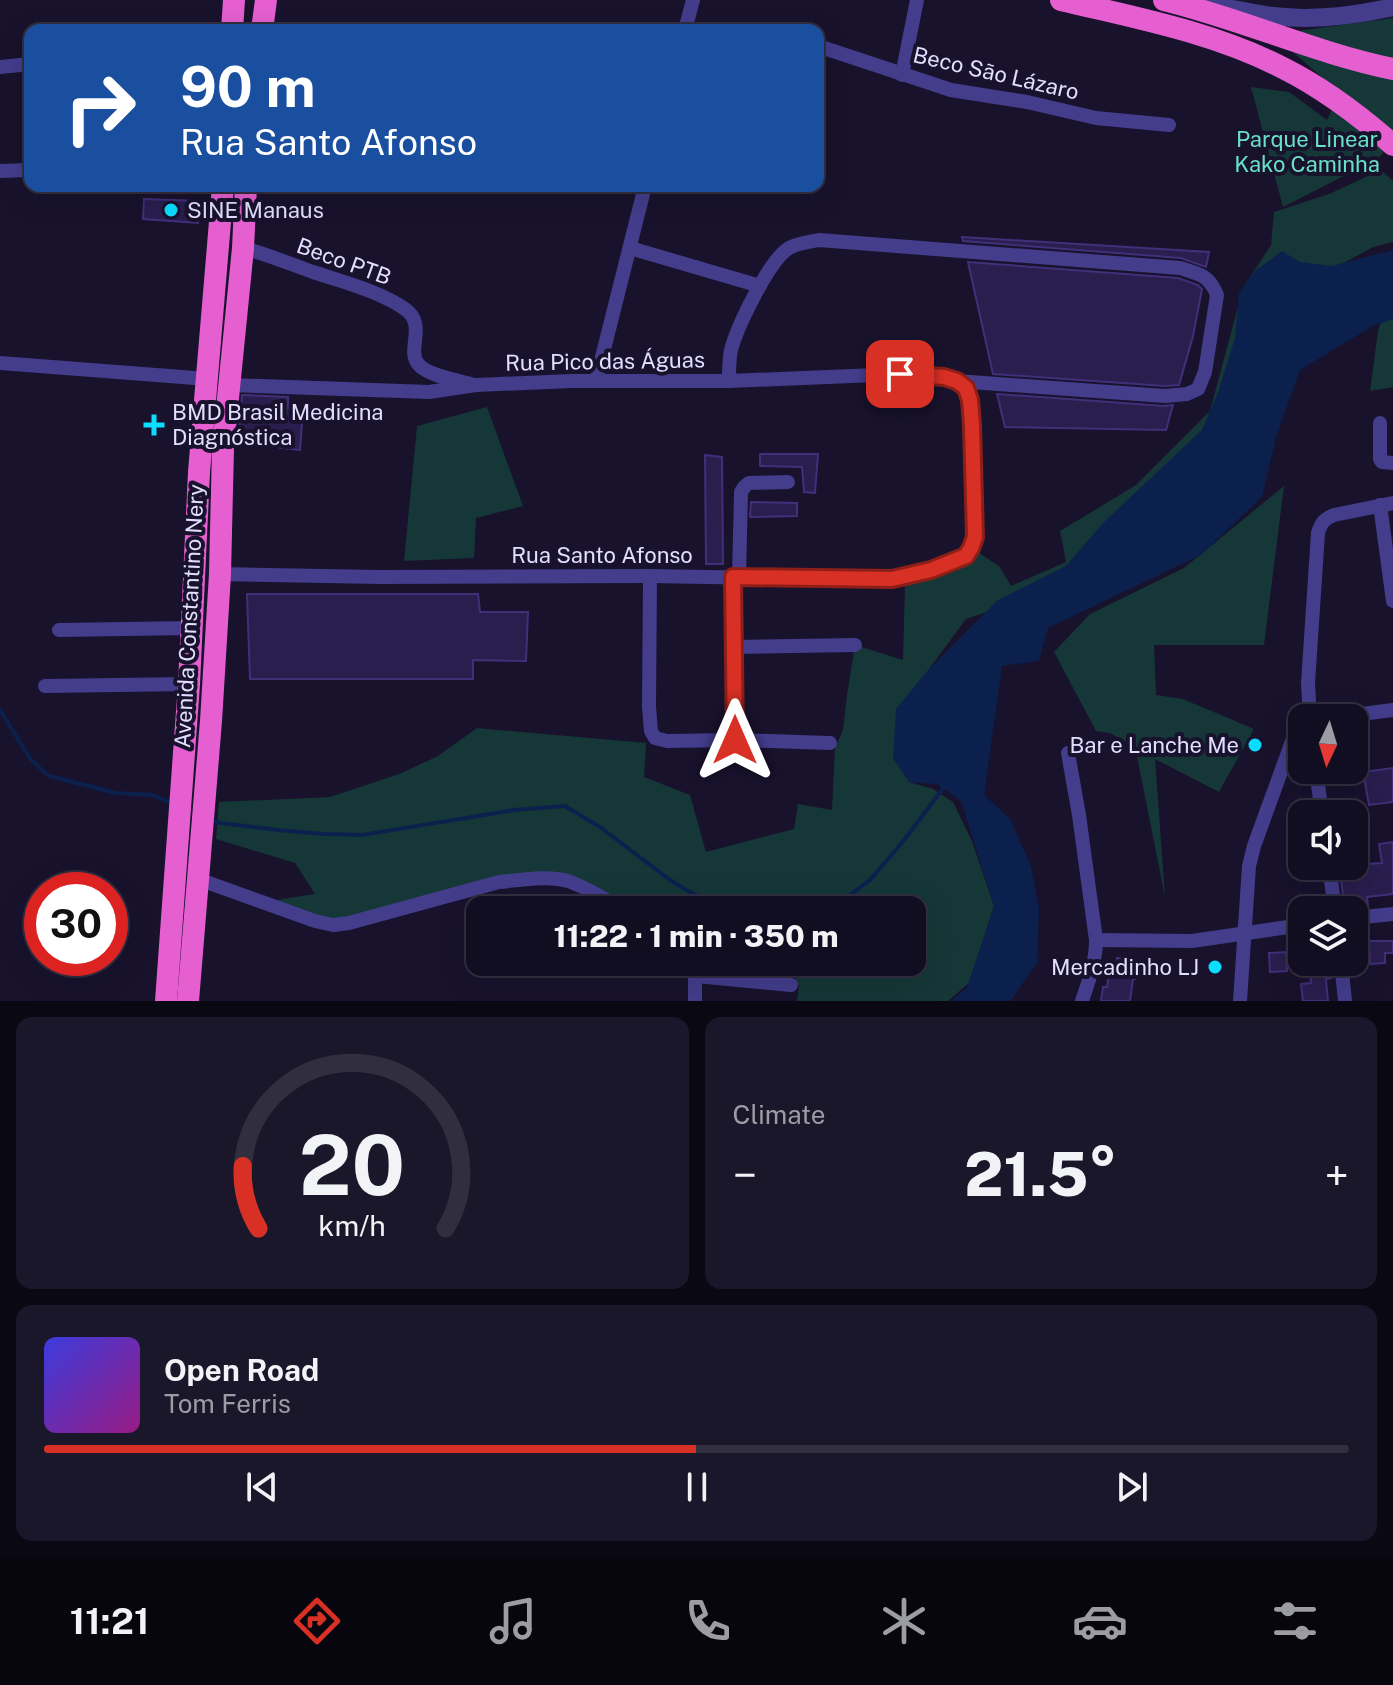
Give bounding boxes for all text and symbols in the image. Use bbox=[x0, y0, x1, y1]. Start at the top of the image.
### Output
street label: Beco São Lázaro bbox=[911, 41, 1081, 105]
text: 90 m bbox=[180, 54, 316, 120]
icon: right bbox=[48, 56, 152, 160]
text: Rua Santo Afonso bbox=[180, 121, 477, 163]
park label: Parque Linear Kako Caminha bbox=[1234, 126, 1380, 177]
place label: SINE Manaus bbox=[187, 197, 324, 223]
marker: SINE Manaus bbox=[162, 201, 180, 219]
street label: Beco PTB bbox=[293, 232, 395, 290]
pin bbox=[866, 340, 934, 408]
street label: Rua Pico das Águas bbox=[505, 346, 705, 376]
icon: arrive bbox=[878, 352, 922, 396]
place label: BMD Brasil Medicina Diagnóstica bbox=[172, 399, 383, 450]
marker: BMD Brasil Medicina Diagnóstica bbox=[143, 414, 165, 436]
street label: Avenida Constantino Nery bbox=[169, 483, 209, 749]
street label: Rua Santo Afonso bbox=[511, 542, 693, 568]
position arrow bbox=[693, 698, 777, 782]
north arrow bbox=[1288, 704, 1368, 784]
map controls bbox=[1288, 704, 1368, 976]
place label: Bar e Lanche Me bbox=[1070, 732, 1239, 758]
marker: Bar e Lanche Me bbox=[1246, 736, 1264, 754]
button: sound bbox=[1288, 800, 1368, 880]
speed limit sign: 30 bbox=[24, 872, 128, 976]
button: layers bbox=[1288, 896, 1368, 976]
text: 11:22 · 1 min · 350 m bbox=[553, 918, 839, 954]
place label: Mercadinho LJ bbox=[1051, 954, 1199, 980]
marker: Mercadinho LJ bbox=[1206, 958, 1224, 976]
text: Climate bbox=[733, 1099, 826, 1130]
text: 20 bbox=[299, 1116, 405, 1214]
text: 21.5° bbox=[964, 1139, 1117, 1210]
text: − bbox=[733, 1149, 757, 1201]
text: + bbox=[1325, 1149, 1349, 1201]
text: km/h bbox=[319, 1209, 386, 1242]
text: Open Road bbox=[164, 1352, 319, 1388]
text: Tom Ferris bbox=[164, 1388, 291, 1419]
icon: previous bbox=[240, 1465, 284, 1509]
icon: pause bbox=[675, 1465, 719, 1509]
icon: next bbox=[1110, 1465, 1154, 1509]
icon: directions bbox=[289, 1593, 345, 1649]
icon: music bbox=[485, 1593, 541, 1649]
icon: phone bbox=[680, 1593, 736, 1649]
icon: climate bbox=[876, 1593, 932, 1649]
icon: car bbox=[1072, 1593, 1128, 1649]
icon: filters bbox=[1267, 1593, 1323, 1649]
text: 11:21 bbox=[70, 1600, 149, 1642]

